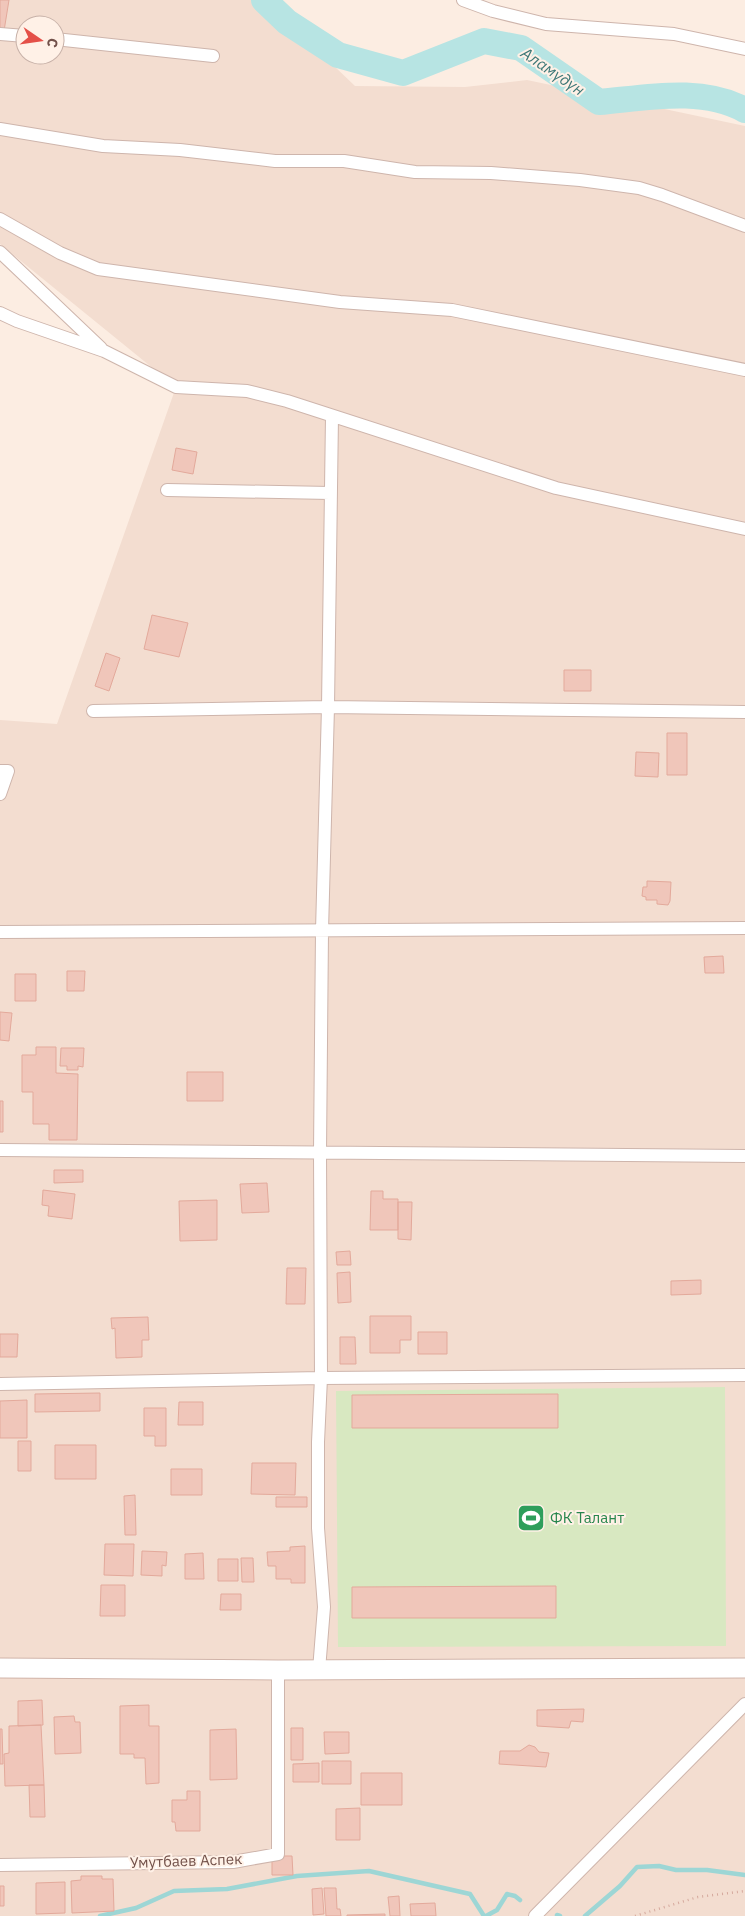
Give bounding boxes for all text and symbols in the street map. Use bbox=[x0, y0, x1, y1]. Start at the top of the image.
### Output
north arrow bbox=[15, 15, 65, 65]
text: С bbox=[43, 36, 62, 49]
water label: Аламүдүн bbox=[517, 42, 589, 100]
sports icon: ФК Талант bbox=[516, 1503, 546, 1533]
place label: ФК Талант bbox=[550, 1508, 624, 1527]
street label: Умутбаев Аспек bbox=[129, 1849, 243, 1872]

